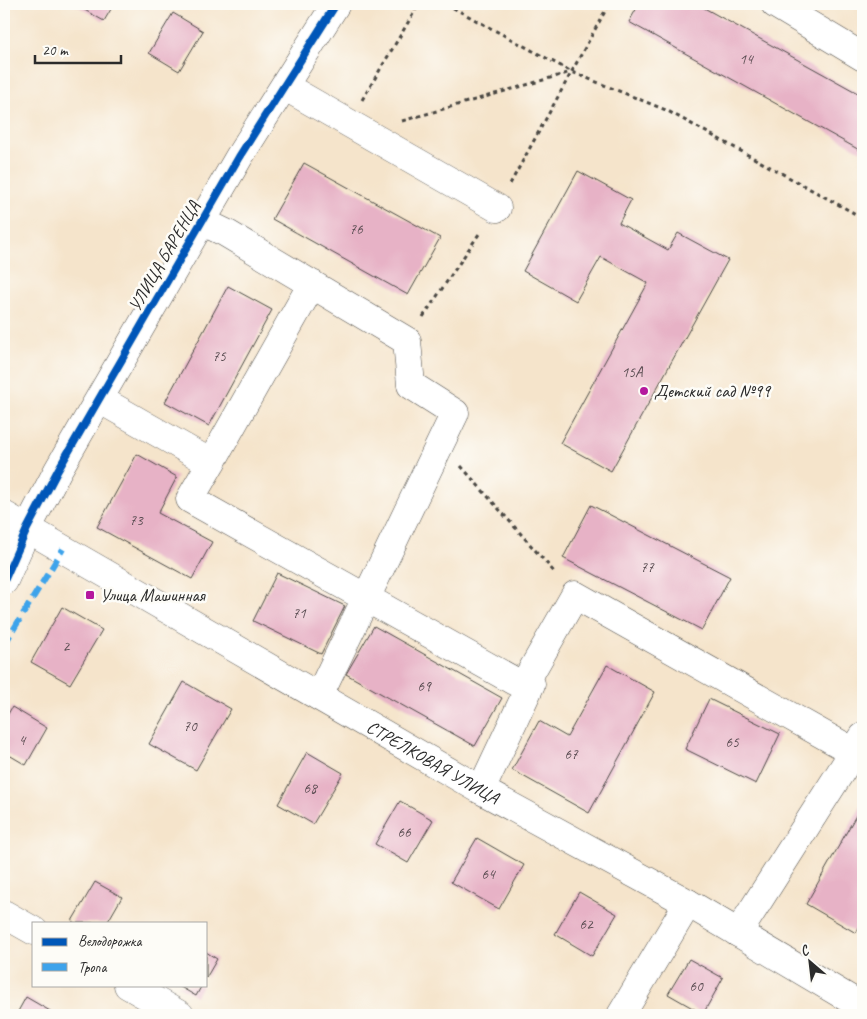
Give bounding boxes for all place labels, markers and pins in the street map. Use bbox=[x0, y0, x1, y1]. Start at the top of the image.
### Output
place label: Детский сад №99 bbox=[654, 380, 772, 402]
marker: Детский сад №99 bbox=[638, 385, 650, 397]
place label: Улица Машинная bbox=[100, 584, 207, 606]
marker: Улица Машинная bbox=[84, 589, 96, 601]

